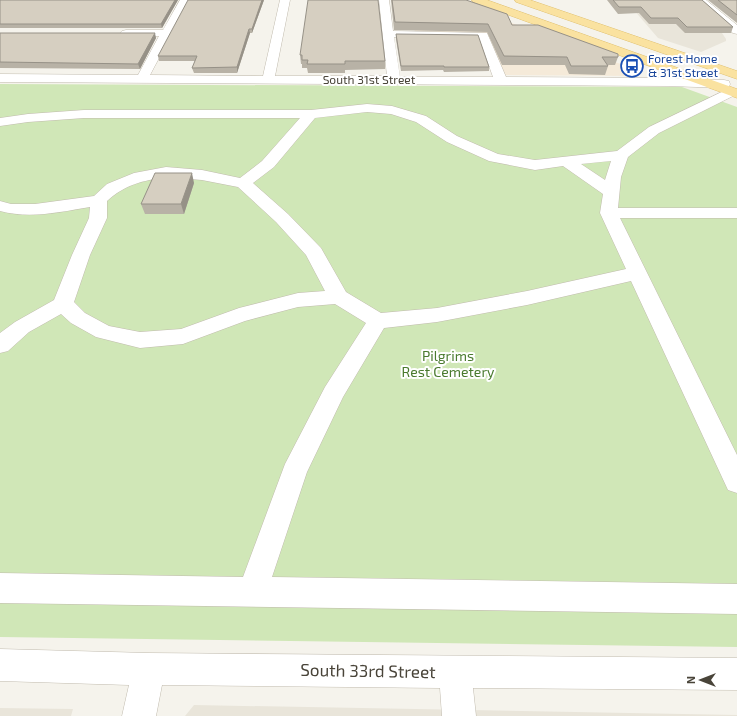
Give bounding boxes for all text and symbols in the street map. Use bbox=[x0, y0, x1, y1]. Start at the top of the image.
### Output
place label: Forest Home & 31st Street bbox=[648, 51, 719, 79]
bus stop icon: Forest Home & 31st Street bbox=[619, 53, 645, 79]
street label: South 31st Street bbox=[323, 72, 416, 86]
park label: Pilgrims Rest Cemetery bbox=[402, 347, 495, 380]
street label: South 33rd Street bbox=[300, 659, 436, 681]
north arrow bbox=[681, 660, 721, 700]
text: N bbox=[684, 676, 697, 684]

